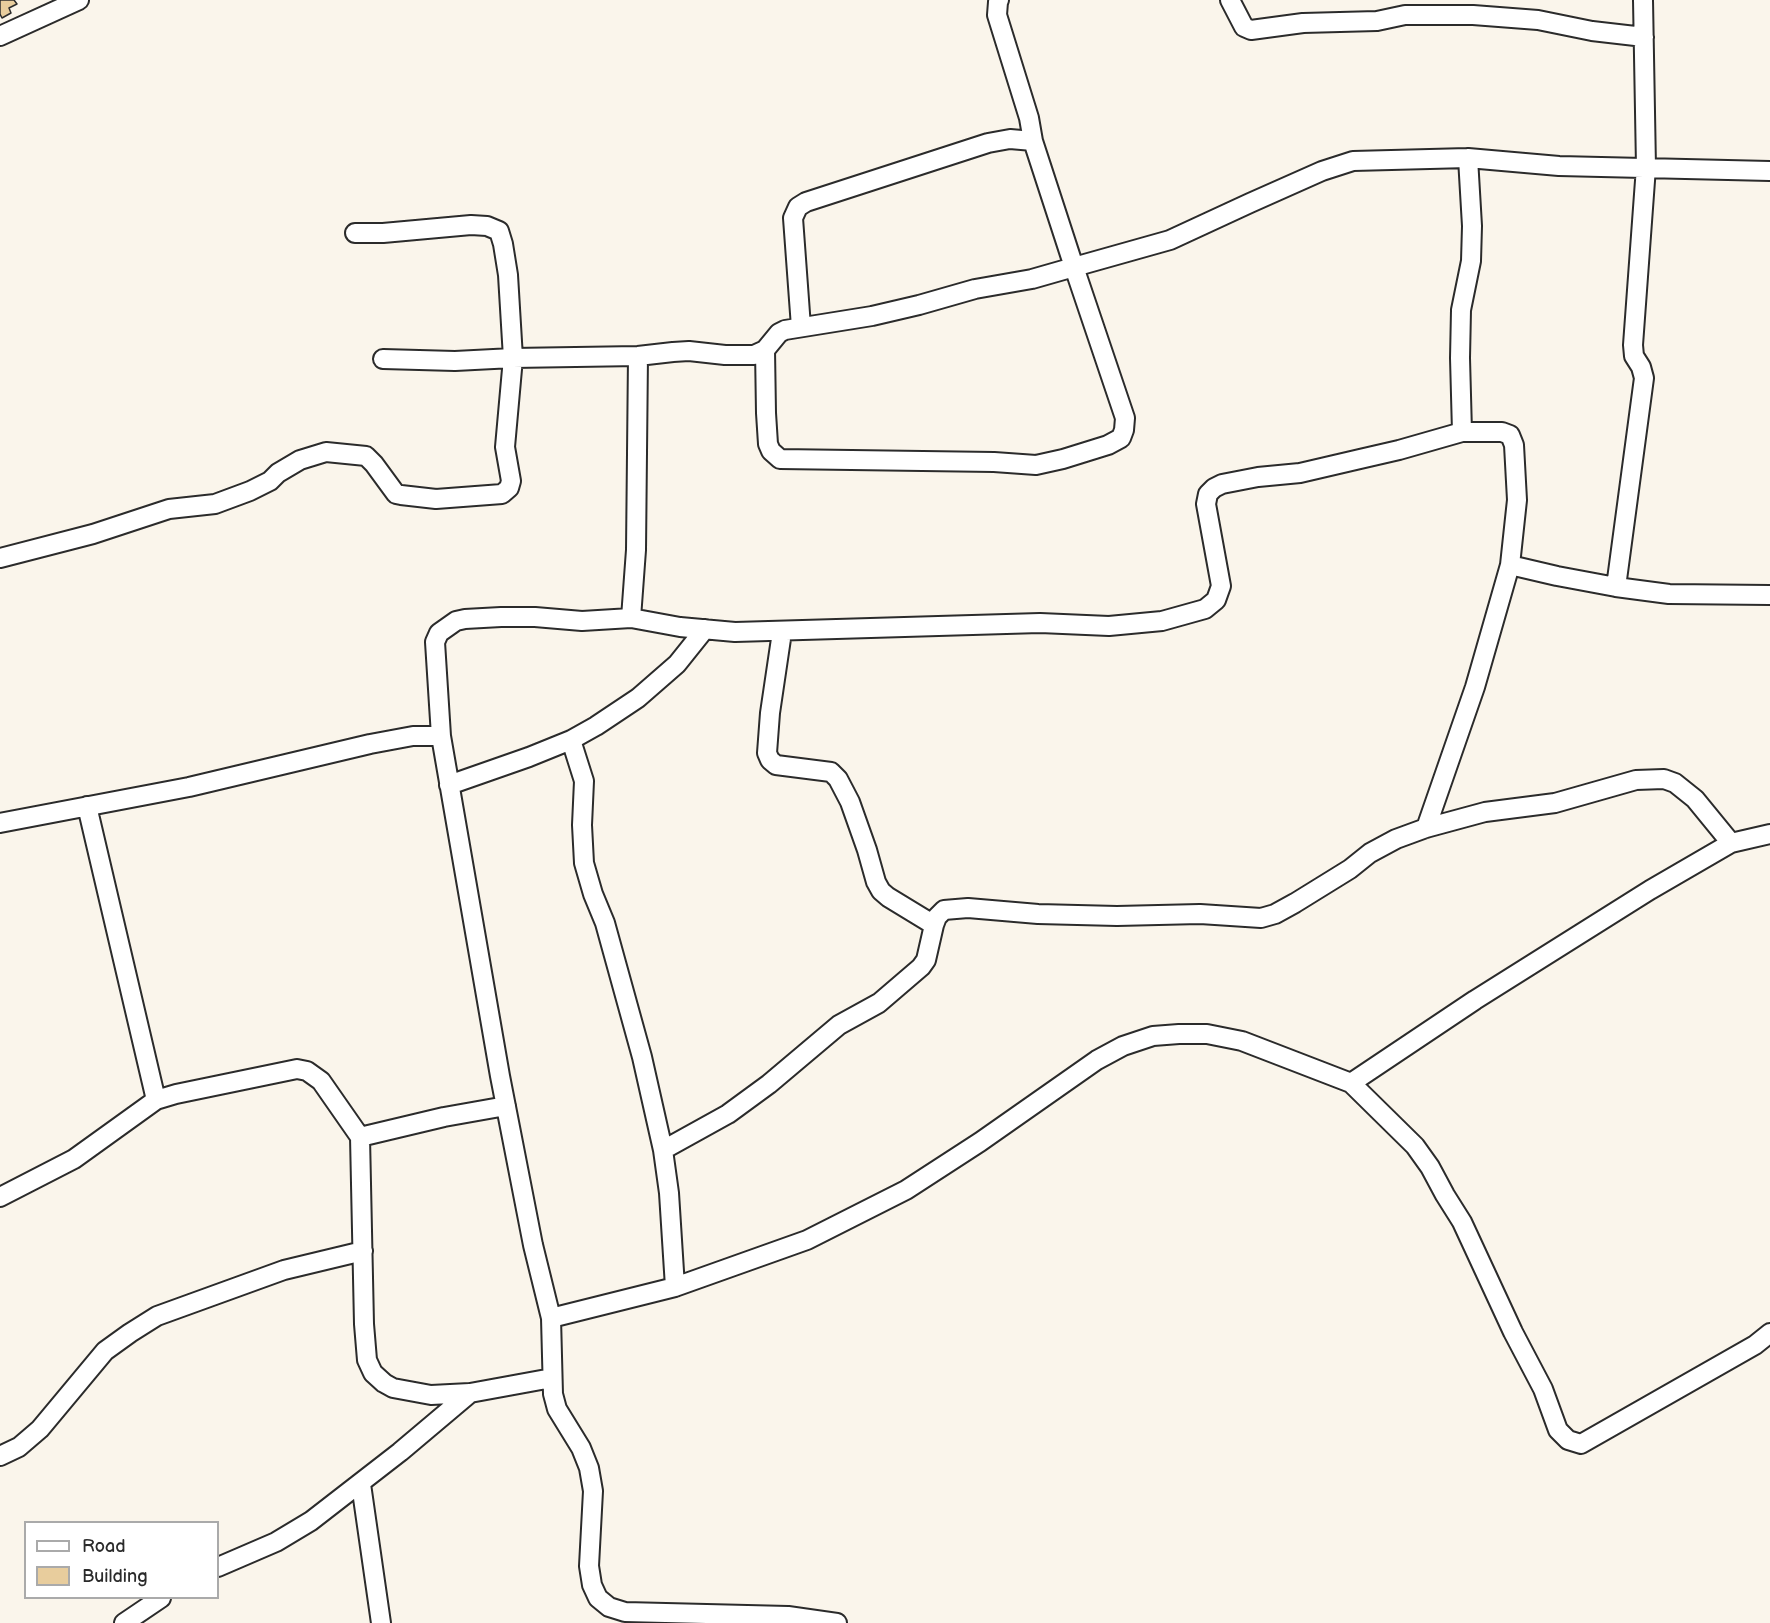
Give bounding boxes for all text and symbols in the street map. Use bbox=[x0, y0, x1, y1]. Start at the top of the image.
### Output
legend bbox=[24, 1521, 219, 1599]
text: Road bbox=[82, 1536, 126, 1557]
text: Building bbox=[82, 1566, 148, 1587]

